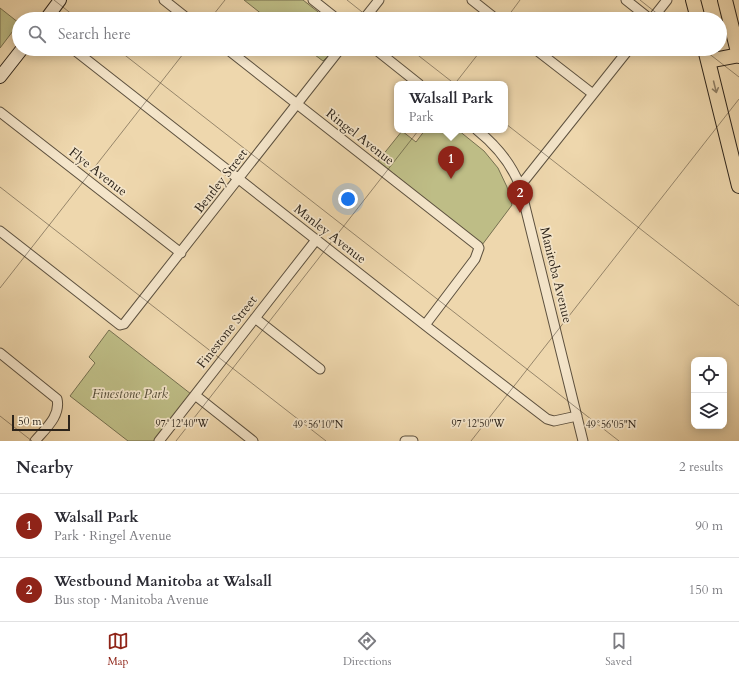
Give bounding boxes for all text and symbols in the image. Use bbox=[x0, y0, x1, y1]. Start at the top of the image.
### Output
search box bbox=[12, 12, 727, 56]
icon: search bbox=[26, 23, 48, 45]
text: Search here bbox=[58, 24, 131, 44]
one-way arrow bbox=[711, 80, 719, 93]
popup bbox=[394, 81, 508, 133]
text: Walsall Park bbox=[409, 88, 493, 108]
street label: Ringel Avenue bbox=[322, 105, 398, 169]
text: Park bbox=[409, 108, 434, 126]
street label: Flye Avenue bbox=[65, 144, 131, 200]
street label: Bentley Street bbox=[190, 145, 252, 217]
pin: 1 bbox=[438, 146, 464, 179]
pin: 2 bbox=[507, 180, 533, 213]
your location bbox=[338, 189, 358, 209]
street label: Manley Avenue bbox=[290, 200, 370, 268]
street label: Manitoba Avenue bbox=[535, 225, 577, 325]
street label: Finestone Street bbox=[193, 292, 261, 372]
map controls bbox=[691, 357, 727, 429]
button: locate bbox=[691, 357, 727, 393]
park label: Finestone Park bbox=[92, 385, 168, 403]
button: layers bbox=[691, 393, 727, 429]
scale bar bbox=[12, 413, 70, 432]
text: 50 m bbox=[18, 414, 42, 429]
text: 97°12'40"W bbox=[155, 417, 210, 431]
text: 97°12'50"W bbox=[451, 417, 506, 431]
text: 49°56'10"N bbox=[293, 418, 344, 432]
text: 49°56'05"N bbox=[586, 418, 637, 432]
text: Nearby bbox=[16, 456, 73, 479]
text: 2 results bbox=[679, 458, 723, 476]
text: Walsall Park bbox=[54, 507, 139, 527]
text: 1 bbox=[26, 517, 32, 535]
text: 90 m bbox=[695, 517, 723, 535]
text: Park · Ringel Avenue bbox=[54, 527, 171, 545]
text: Westbound Manitoba at Walsall bbox=[54, 571, 272, 591]
text: 2 bbox=[26, 581, 32, 599]
text: 150 m bbox=[689, 581, 723, 599]
text: Bus stop · Manitoba Avenue bbox=[54, 591, 209, 609]
tab: Map bbox=[107, 630, 129, 669]
tab: Directions bbox=[343, 630, 391, 669]
tab: Saved bbox=[605, 630, 632, 669]

